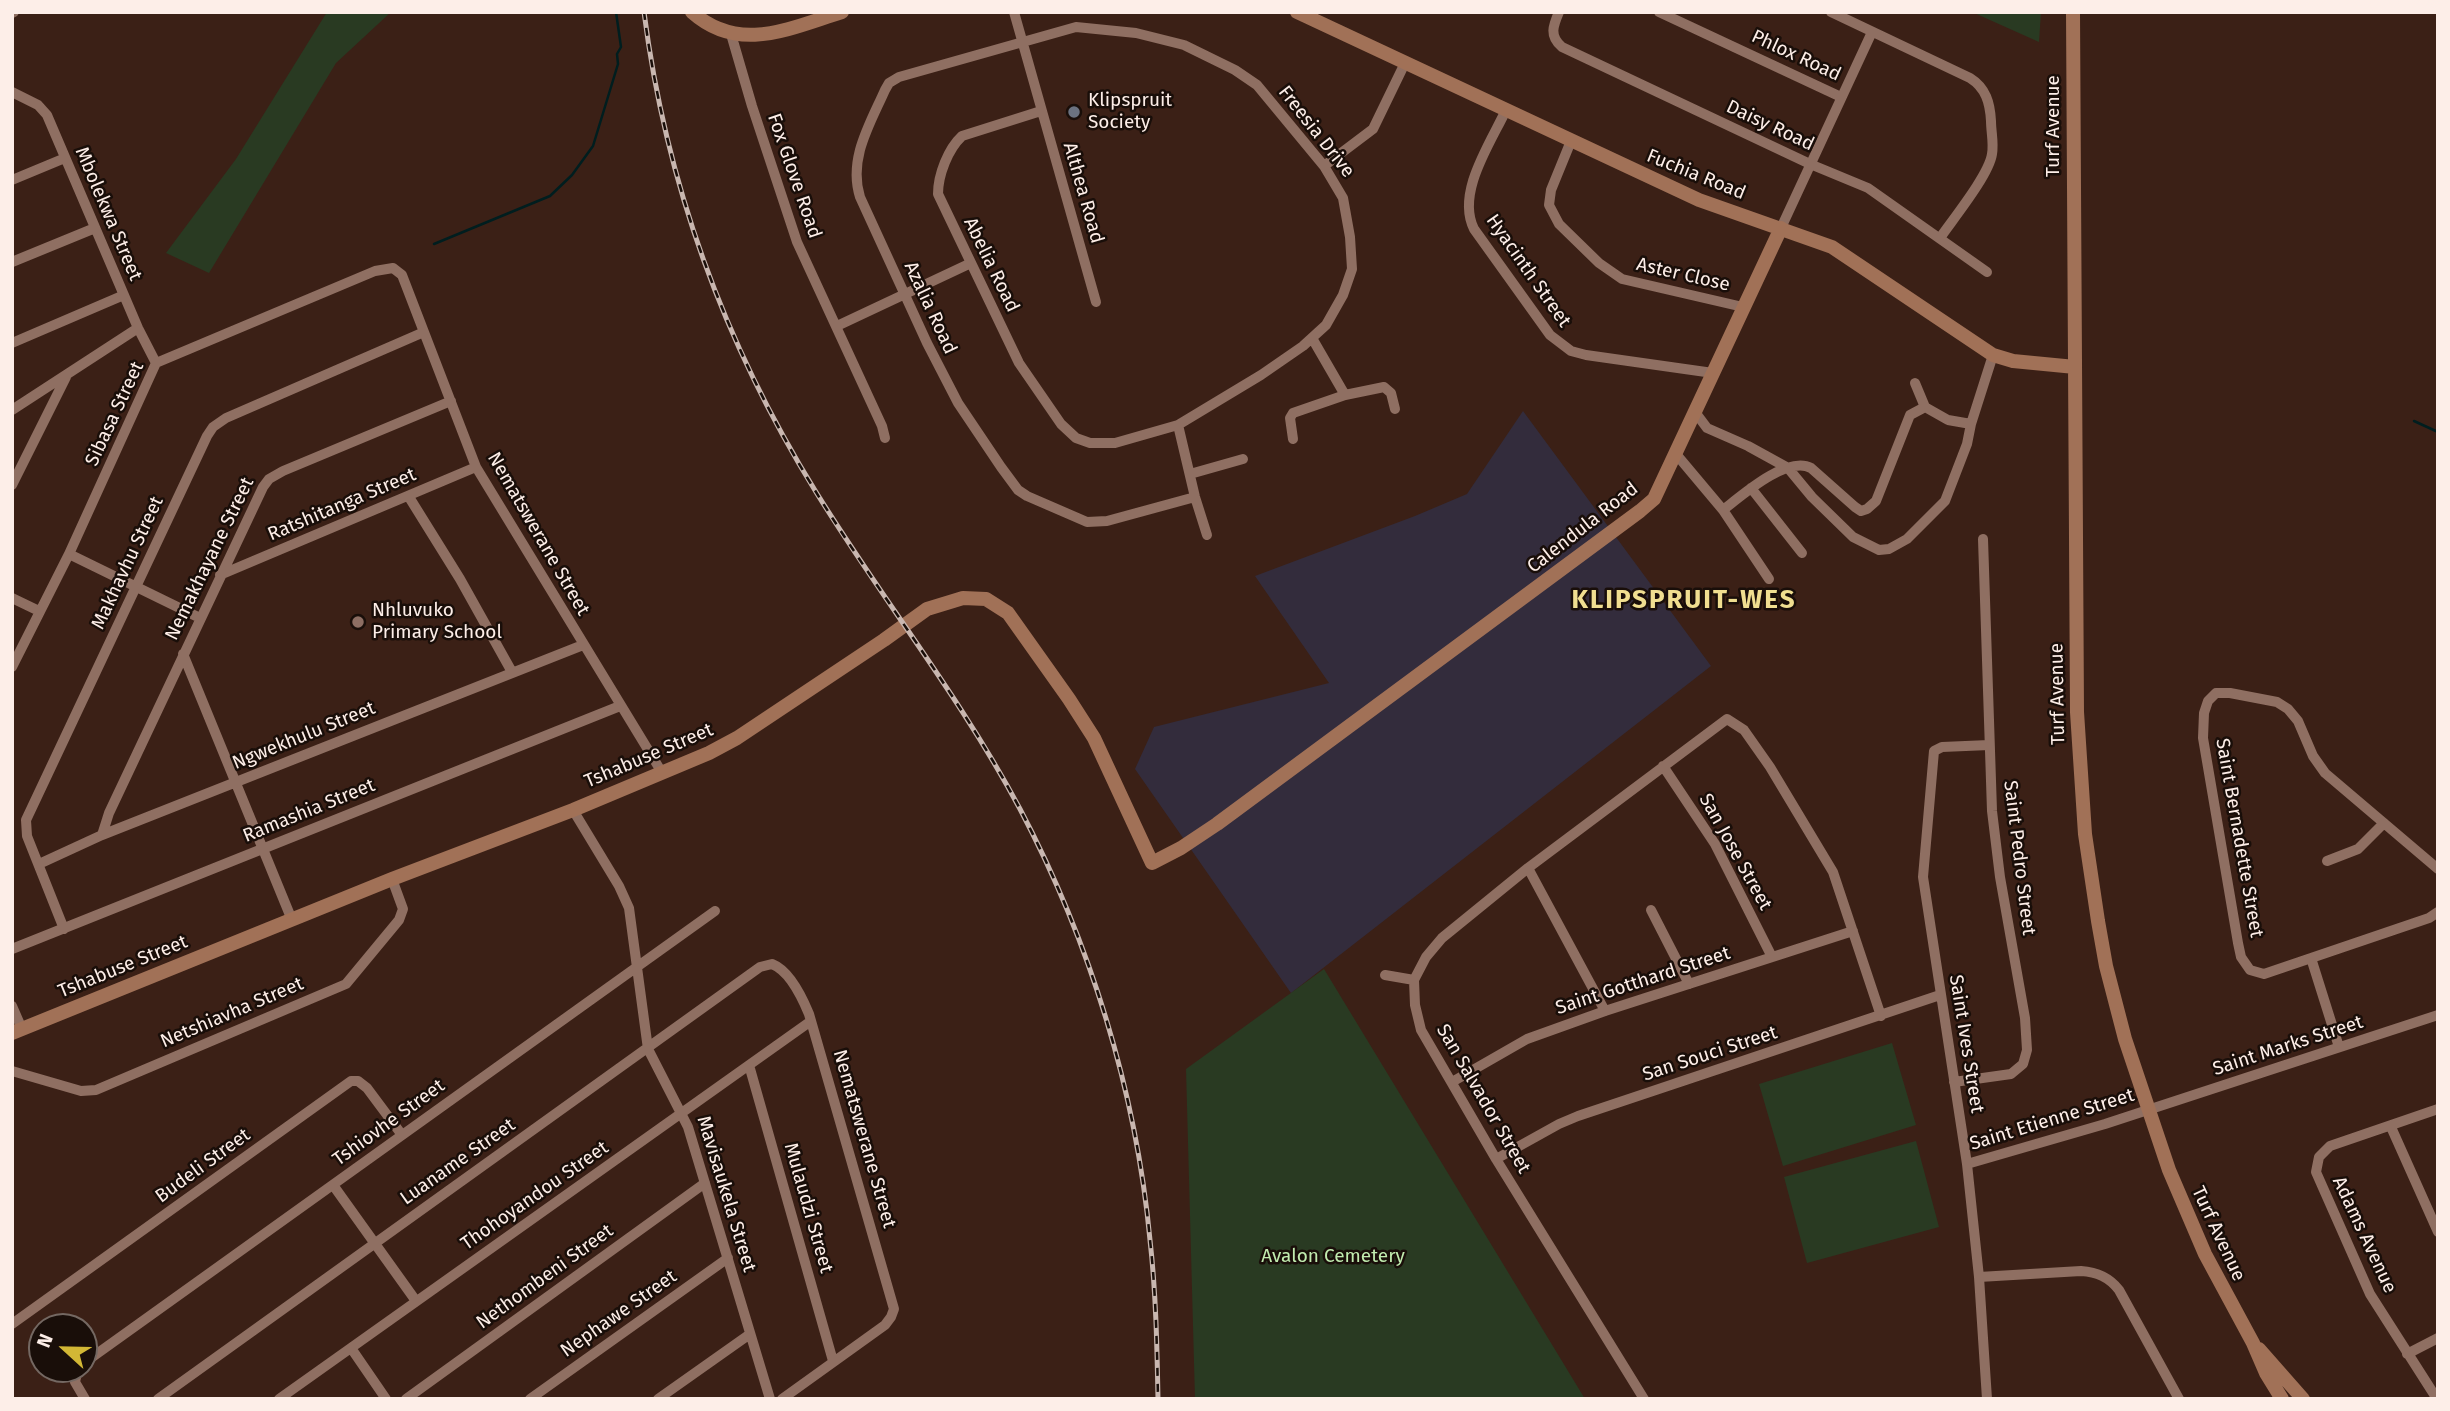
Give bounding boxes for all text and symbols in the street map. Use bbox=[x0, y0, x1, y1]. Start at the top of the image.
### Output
street label: Phlox Road bbox=[1748, 25, 1844, 87]
street label: Turf Avenue bbox=[2043, 75, 2065, 177]
street label: Freesia Drive bbox=[1273, 82, 1359, 182]
place label: Klipspruit Society bbox=[1088, 90, 1172, 134]
street label: Daisy Road bbox=[1722, 96, 1818, 156]
marker: Klipspruit Society bbox=[1066, 104, 1082, 120]
street label: Fox Glove Road bbox=[762, 110, 826, 242]
street label: Althea Road bbox=[1058, 140, 1108, 246]
street label: Mbolekwa Street bbox=[70, 144, 146, 284]
street label: Fuchia Road bbox=[1643, 145, 1749, 205]
street label: Hyacinth Street bbox=[1481, 210, 1575, 332]
street label: Abelia Road bbox=[958, 214, 1024, 316]
street label: Aster Close bbox=[1634, 253, 1732, 297]
street label: Azalia Road bbox=[899, 258, 961, 358]
street label: Sibasa Street bbox=[81, 358, 149, 470]
street label: Nematswerane Street bbox=[482, 448, 594, 620]
street label: Ratshitanga Street bbox=[265, 464, 419, 546]
street label: Nemakhayane Street bbox=[161, 474, 259, 644]
street label: Calendula Road bbox=[1523, 478, 1643, 578]
street label: Makhavhu Street bbox=[87, 493, 169, 633]
district label: KLIPSPRUIT-WES bbox=[1573, 585, 1795, 617]
place label: Nhluvuko Primary School bbox=[372, 600, 502, 644]
marker: Nhluvuko Primary School bbox=[350, 614, 366, 630]
street label: Turf Avenue bbox=[2046, 643, 2070, 745]
street label: Ngwekhulu Street bbox=[229, 697, 379, 775]
street label: Tshabuse Street bbox=[581, 719, 717, 793]
street label: Saint Bernadette Street bbox=[2210, 737, 2268, 939]
street label: Ramashia Street bbox=[240, 774, 378, 848]
street label: Saint Pedro Street bbox=[1998, 779, 2040, 937]
street label: San Jose Street bbox=[1694, 790, 1776, 914]
street label: Tshabuse Street bbox=[55, 931, 191, 1003]
street label: Saint Gotthard Street bbox=[1553, 942, 1733, 1020]
street label: Netshiavha Street bbox=[157, 973, 307, 1053]
street label: Saint Ives Street bbox=[1944, 973, 1988, 1115]
street label: Saint Marks Street bbox=[2210, 1011, 2366, 1081]
street label: San Salvador Street bbox=[1431, 1020, 1535, 1178]
street label: San Souci Street bbox=[1640, 1021, 1780, 1087]
street label: Nematswerane Street bbox=[828, 1047, 900, 1231]
street label: Tshiovhe Street bbox=[329, 1075, 449, 1171]
street label: Saint Etienne Street bbox=[1967, 1084, 2137, 1156]
street label: Mavisaukela Street bbox=[691, 1113, 761, 1275]
street label: Luaname Street bbox=[396, 1114, 520, 1210]
street label: Budeli Street bbox=[151, 1124, 255, 1208]
street label: Thohoyandou Street bbox=[457, 1137, 613, 1255]
street label: Mulaudzi Street bbox=[779, 1140, 837, 1276]
street label: Adams Avenue bbox=[2327, 1173, 2401, 1297]
street label: Turf Avenue bbox=[2186, 1183, 2250, 1285]
street label: Nethombeni Street bbox=[472, 1220, 618, 1334]
park label: Avalon Cemetery bbox=[1261, 1246, 1405, 1268]
street label: Nephawe Street bbox=[557, 1265, 681, 1363]
north arrow bbox=[28, 1313, 98, 1383]
text: N bbox=[32, 1331, 58, 1351]

